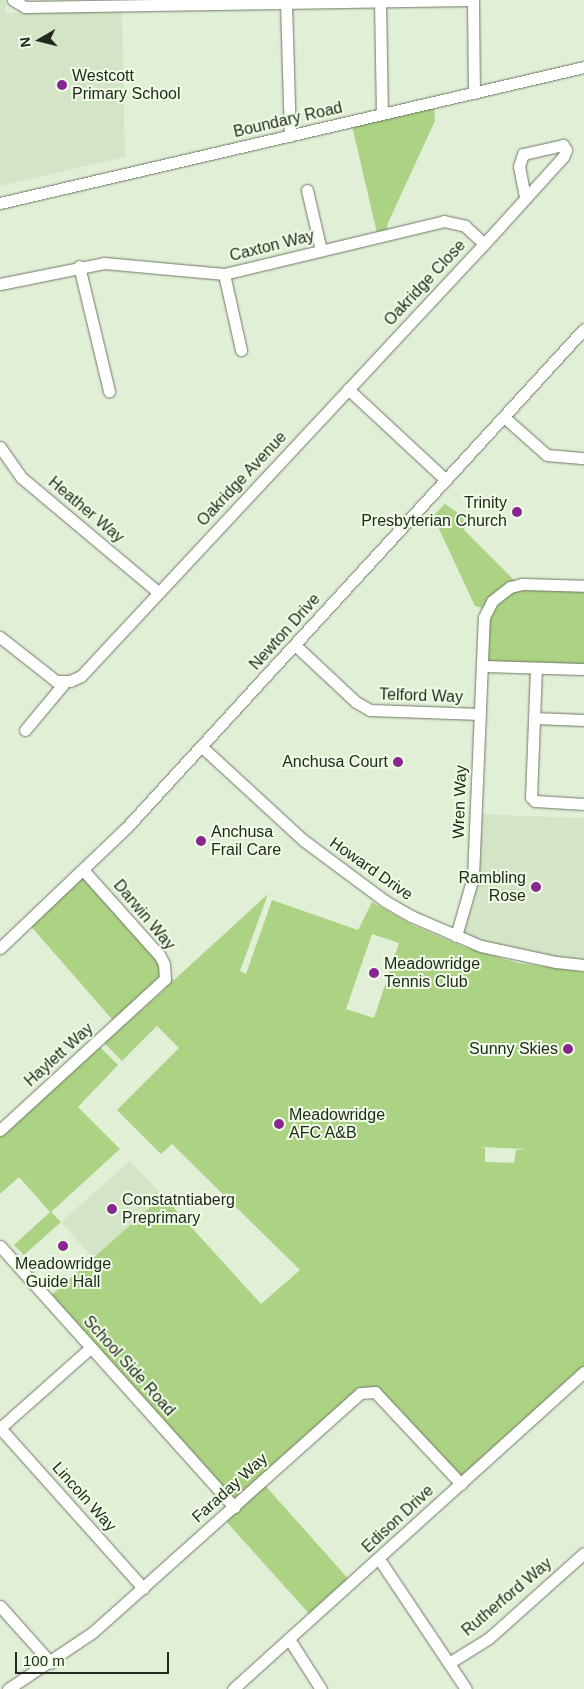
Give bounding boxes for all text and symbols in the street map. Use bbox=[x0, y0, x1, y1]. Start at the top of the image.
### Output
north arrow bbox=[15, 15, 65, 65]
text: N bbox=[17, 36, 34, 48]
place label: Westcott Primary School bbox=[72, 66, 180, 104]
marker: Westcott Primary School bbox=[56, 79, 68, 91]
street label: Boundary Road bbox=[232, 98, 344, 142]
street label: Caxton Way bbox=[228, 226, 316, 266]
street label: Oakridge Close bbox=[380, 236, 470, 330]
street label: Oakridge Avenue bbox=[193, 427, 291, 531]
street label: Heather Way bbox=[44, 473, 128, 547]
place label: Trinity Presbyterian Church bbox=[361, 493, 507, 531]
marker: Trinity Presbyterian Church bbox=[511, 506, 523, 518]
street label: Newton Drive bbox=[246, 590, 324, 674]
street label: Telford Way bbox=[379, 685, 463, 707]
place label: Anchusa Court bbox=[282, 752, 388, 772]
marker: Anchusa Court bbox=[392, 756, 404, 768]
street label: Wren Way bbox=[449, 765, 471, 839]
place label: Anchusa Frail Care bbox=[211, 822, 281, 860]
street label: Howard Drive bbox=[326, 833, 416, 905]
marker: Anchusa Frail Care bbox=[195, 835, 207, 847]
place label: Rambling Rose bbox=[458, 868, 526, 906]
street label: Darwin Way bbox=[109, 876, 179, 954]
marker: Rambling Rose bbox=[530, 881, 542, 893]
place label: Meadowridge Tennis Club bbox=[384, 954, 480, 992]
marker: Meadowridge Tennis Club bbox=[368, 967, 380, 979]
street label: Haylett Way bbox=[21, 1019, 97, 1091]
place label: Sunny Skies bbox=[469, 1039, 558, 1059]
marker: Sunny Skies bbox=[562, 1043, 574, 1055]
place label: Meadowridge AFC A&B bbox=[289, 1105, 385, 1143]
marker: Meadowridge AFC A&B bbox=[273, 1118, 285, 1130]
place label: Constatntiaberg Preprimary bbox=[122, 1190, 235, 1228]
marker: Constatntiaberg Preprimary bbox=[106, 1203, 118, 1215]
marker: Meadowridge Guide Hall bbox=[57, 1240, 69, 1252]
place label: Meadowridge Guide Hall bbox=[15, 1254, 111, 1292]
street label: School Side Road bbox=[79, 1312, 179, 1420]
street label: Faraday Way bbox=[188, 1449, 272, 1527]
street label: Lincoln Way bbox=[48, 1458, 120, 1536]
street label: Edison Drive bbox=[358, 1481, 438, 1557]
street label: Rutherford Way bbox=[458, 1554, 556, 1640]
scale bar bbox=[18, 1642, 171, 1674]
text: 100 m bbox=[23, 1652, 65, 1669]

